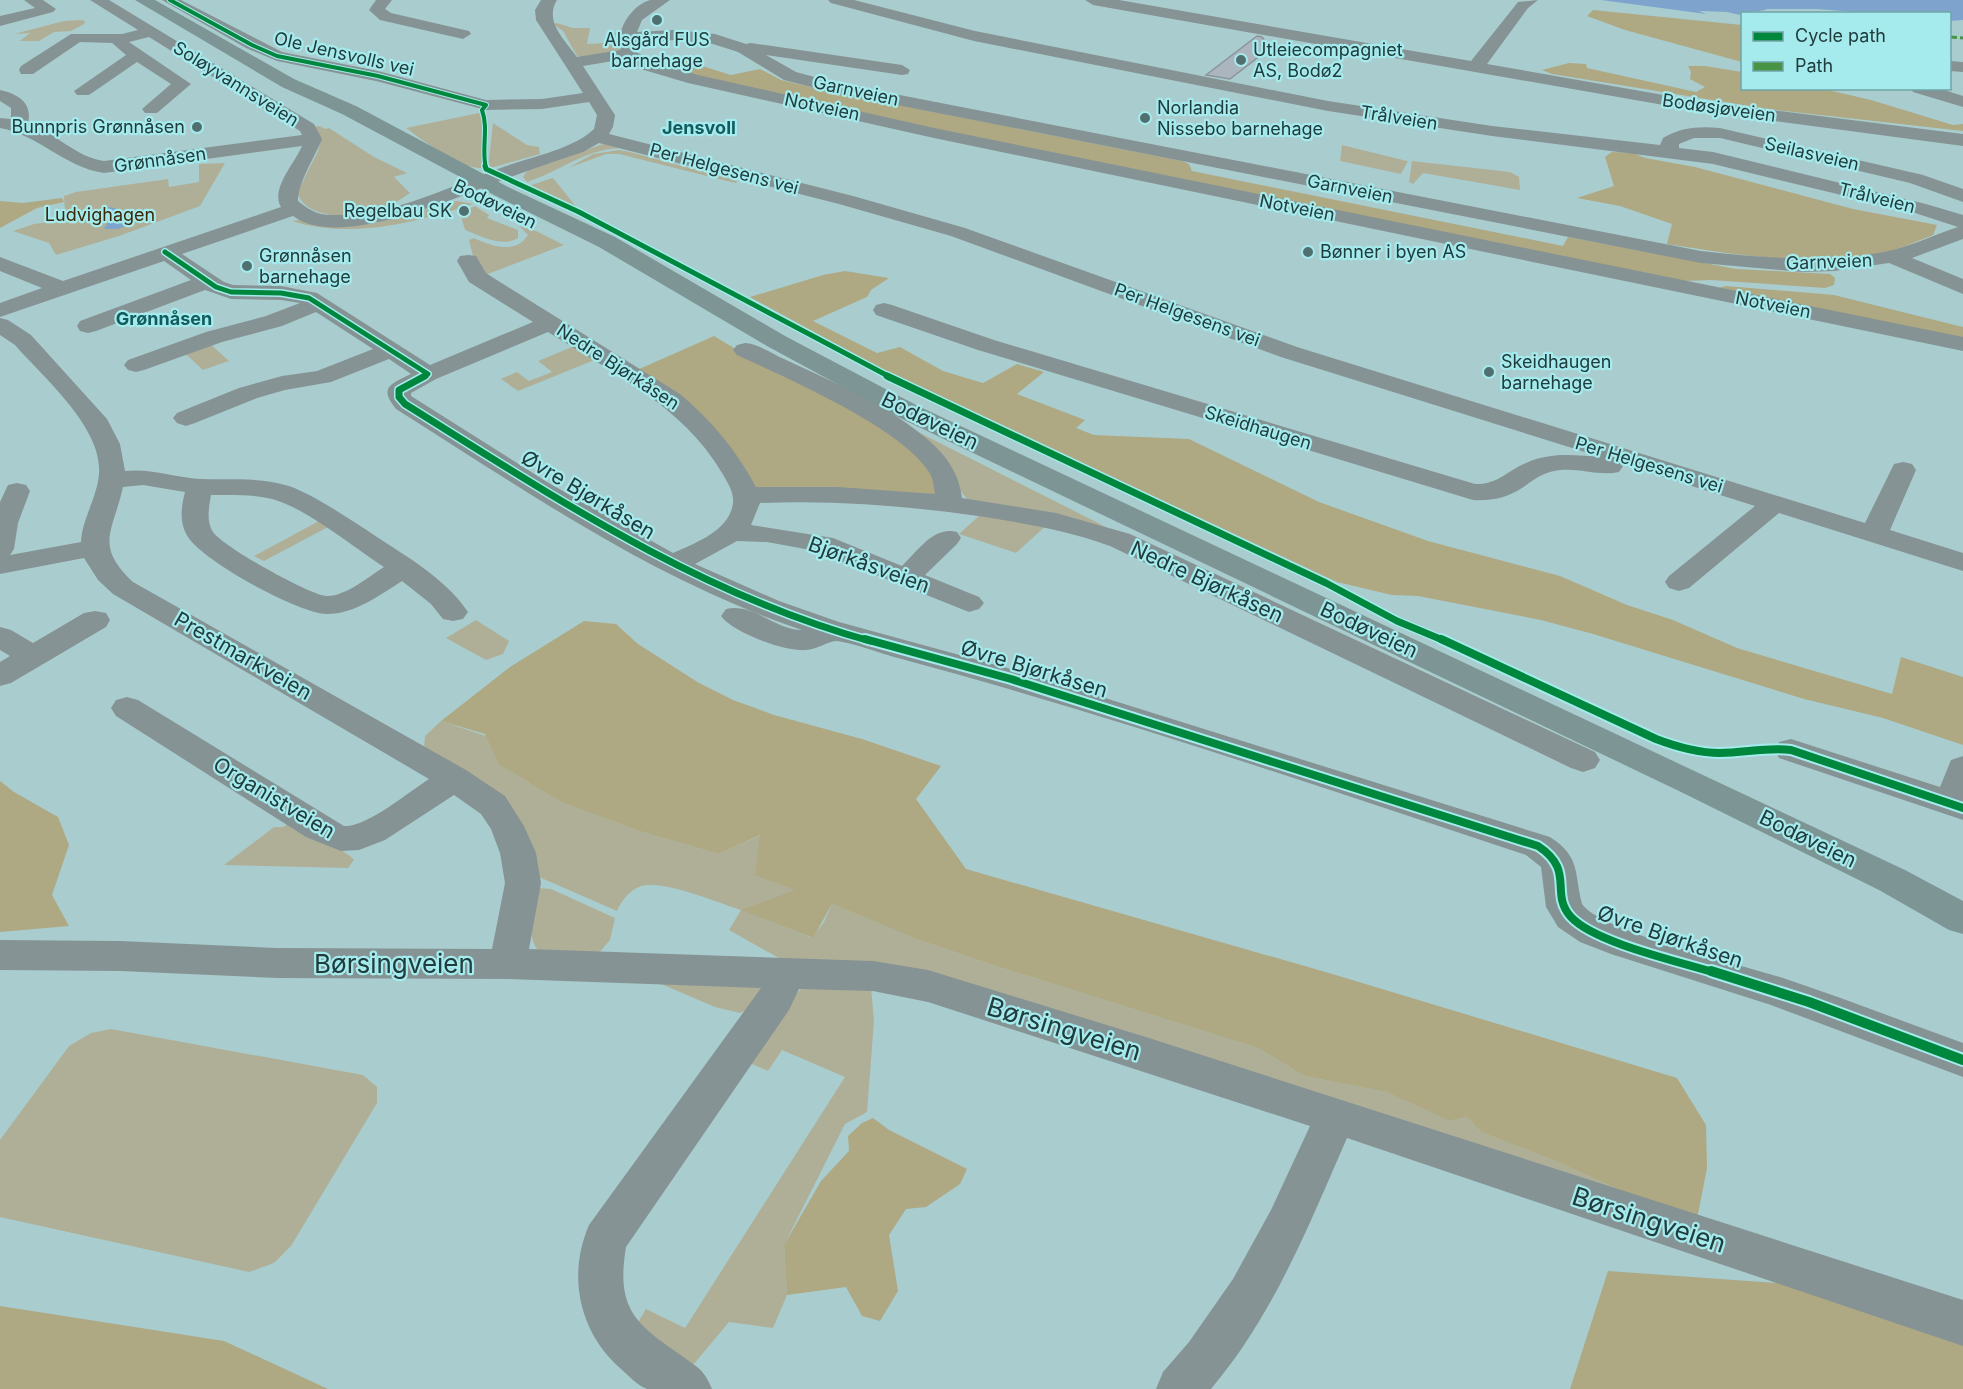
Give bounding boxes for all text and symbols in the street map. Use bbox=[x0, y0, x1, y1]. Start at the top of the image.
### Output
legend bbox=[1741, 12, 1951, 90]
marker: Alsgård FUS barnehage bbox=[650, 13, 664, 27]
text: Cycle path bbox=[1795, 25, 1886, 46]
street label: Ole Jensvolls vei bbox=[272, 27, 416, 80]
place label: Alsgård FUS barnehage bbox=[604, 29, 710, 71]
street label: Soløyvannsveien bbox=[170, 37, 303, 131]
place label: Utleiecompagniet AS, Bodø2 bbox=[1253, 39, 1403, 81]
marker: Utleiecompagniet AS, Bodø2 bbox=[1234, 53, 1248, 67]
text: Path bbox=[1795, 55, 1833, 76]
street label: Garnveien bbox=[812, 71, 901, 110]
street label: Notveien bbox=[783, 88, 862, 125]
street label: Bodøsjøveien bbox=[1661, 89, 1777, 126]
place label: Norlandia Nissebo barnehage bbox=[1157, 97, 1323, 139]
street label: Trålveien bbox=[1359, 101, 1439, 134]
marker: Norlandia Nissebo barnehage bbox=[1138, 111, 1152, 125]
place label: Bunnpris Grønnåsen bbox=[12, 116, 185, 137]
district label: Jensvoll bbox=[662, 117, 736, 138]
marker: Bunnpris Grønnåsen bbox=[190, 120, 204, 134]
street label: Seilasveien bbox=[1763, 132, 1861, 175]
street label: Per Helgesens vei bbox=[647, 139, 801, 198]
street label: Grønnåsen bbox=[113, 143, 207, 176]
street label: Garnveien bbox=[1306, 170, 1395, 207]
street label: Bodøveien bbox=[450, 174, 540, 233]
street label: Trålveien bbox=[1837, 178, 1917, 217]
street label: Notveien bbox=[1258, 190, 1337, 225]
place label: Regelbau SK bbox=[344, 200, 452, 221]
park label: Ludvighagen bbox=[45, 204, 155, 225]
marker: Regelbau SK bbox=[457, 204, 471, 218]
place label: Bønner i byen AS bbox=[1320, 241, 1466, 262]
place label: Grønnåsen barnehage bbox=[259, 245, 352, 287]
marker: Bønner i byen AS bbox=[1301, 245, 1315, 259]
street label: Garnveien bbox=[1785, 249, 1873, 274]
marker: Grønnåsen barnehage bbox=[240, 259, 254, 273]
street label: Per Helgesens vei bbox=[1112, 278, 1263, 351]
street label: Notveien bbox=[1734, 287, 1813, 322]
district label: Grønnåsen bbox=[116, 308, 212, 329]
street label: Nedre Bjørkåsen bbox=[553, 319, 683, 414]
place label: Skeidhaugen barnehage bbox=[1501, 351, 1611, 393]
marker: Skeidhaugen barnehage bbox=[1482, 365, 1496, 379]
street label: Bodøveien bbox=[878, 386, 983, 455]
street label: Skeidhaugen bbox=[1202, 401, 1314, 454]
street label: Per Helgesens vei bbox=[1573, 432, 1726, 497]
street label: Øvre Bjørkåsen bbox=[517, 445, 660, 545]
street label: Bjørkåsveien bbox=[805, 531, 933, 598]
street label: Nedre Bjørkåsen bbox=[1127, 535, 1287, 628]
street label: Bodøveien bbox=[1316, 596, 1422, 663]
street label: Prestmarkveien bbox=[170, 606, 316, 705]
street label: Øvre Bjørkåsen bbox=[958, 634, 1111, 703]
street label: Organistveien bbox=[209, 751, 340, 844]
street label: Bodøveien bbox=[1756, 804, 1861, 873]
street label: Øvre Bjørkåsen bbox=[1594, 900, 1746, 973]
street label: Børsingveien bbox=[314, 948, 474, 979]
street label: Børsingveien bbox=[983, 990, 1145, 1067]
street label: Børsingveien bbox=[1568, 1180, 1730, 1259]

